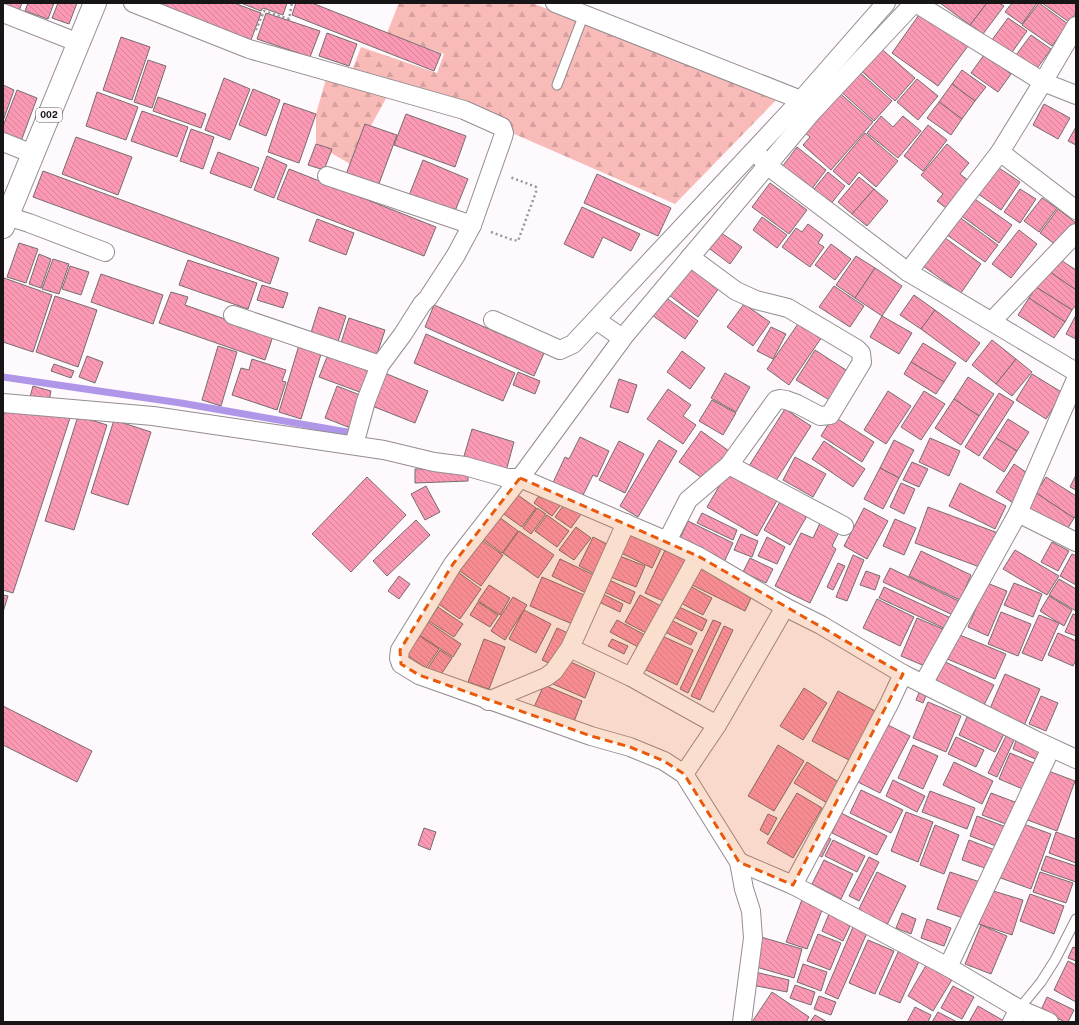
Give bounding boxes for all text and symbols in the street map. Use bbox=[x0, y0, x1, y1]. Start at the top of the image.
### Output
road number: 002 bbox=[36, 108, 62, 122]

